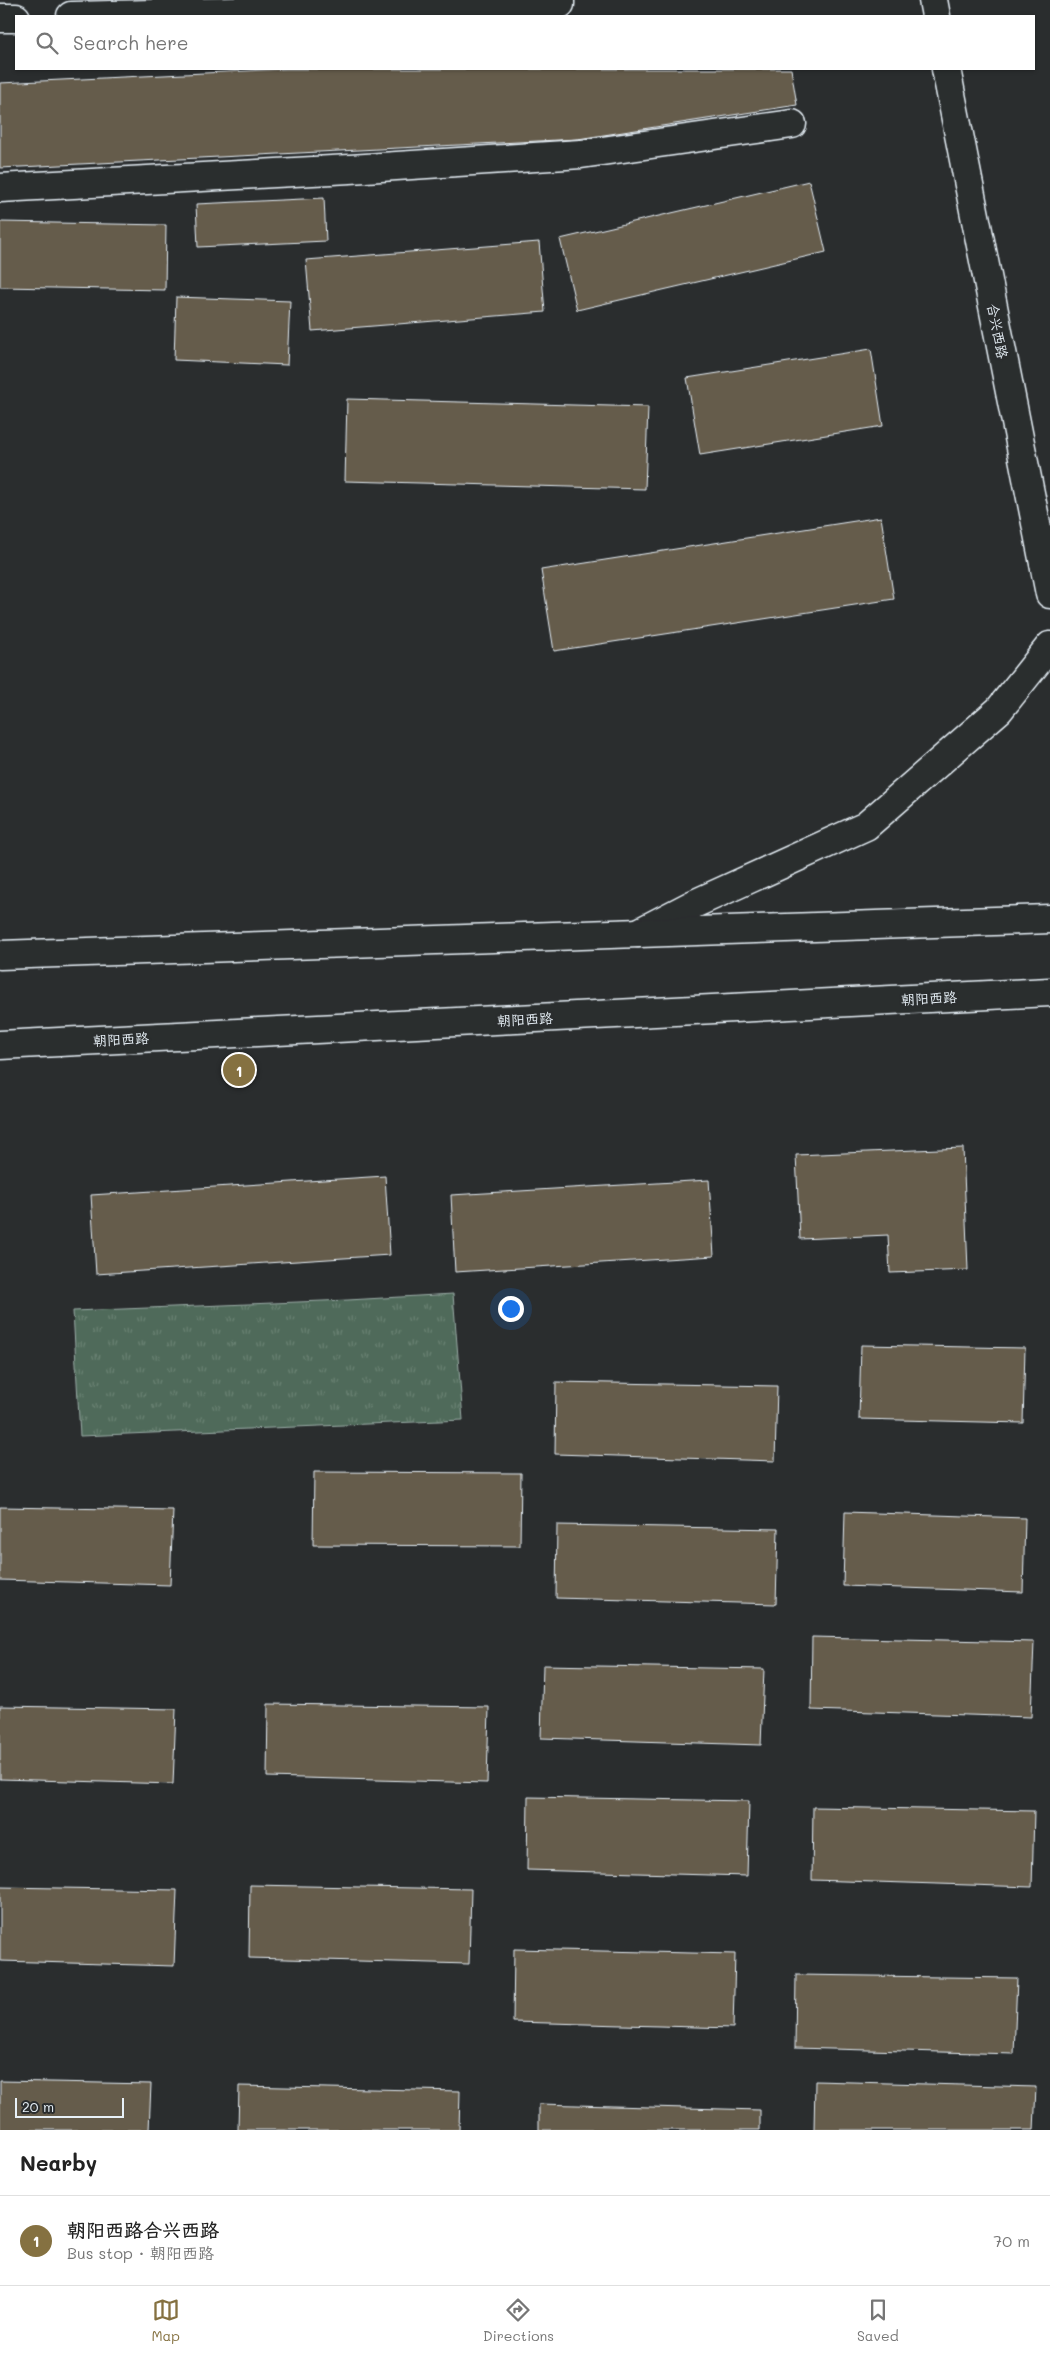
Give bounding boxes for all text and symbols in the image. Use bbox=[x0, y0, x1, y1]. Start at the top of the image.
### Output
search box bbox=[15, 15, 1035, 70]
icon: search bbox=[33, 29, 61, 57]
text: Search here bbox=[73, 30, 189, 55]
street label: 合兴西路 bbox=[983, 302, 1013, 360]
street label: 朝阳西路 bbox=[901, 987, 957, 1009]
street label: 朝阳西路 bbox=[497, 1008, 553, 1030]
street label: 朝阳西路 bbox=[93, 1028, 149, 1050]
pin: 1 bbox=[223, 1051, 255, 1089]
your location bbox=[498, 1296, 524, 1322]
scale bar bbox=[15, 2095, 124, 2118]
text: 20 m bbox=[22, 2097, 54, 2116]
text: Nearby bbox=[20, 2149, 97, 2176]
text: 朝阳西路合兴西路 bbox=[67, 2217, 219, 2242]
text: 1 bbox=[32, 2230, 40, 2251]
text: 70 m bbox=[993, 2230, 1030, 2251]
text: Bus stop · 朝阳西路 bbox=[67, 2242, 214, 2263]
tab: Map bbox=[151, 2296, 180, 2345]
tab: Directions bbox=[483, 2296, 554, 2345]
tab: Saved bbox=[857, 2296, 899, 2345]

